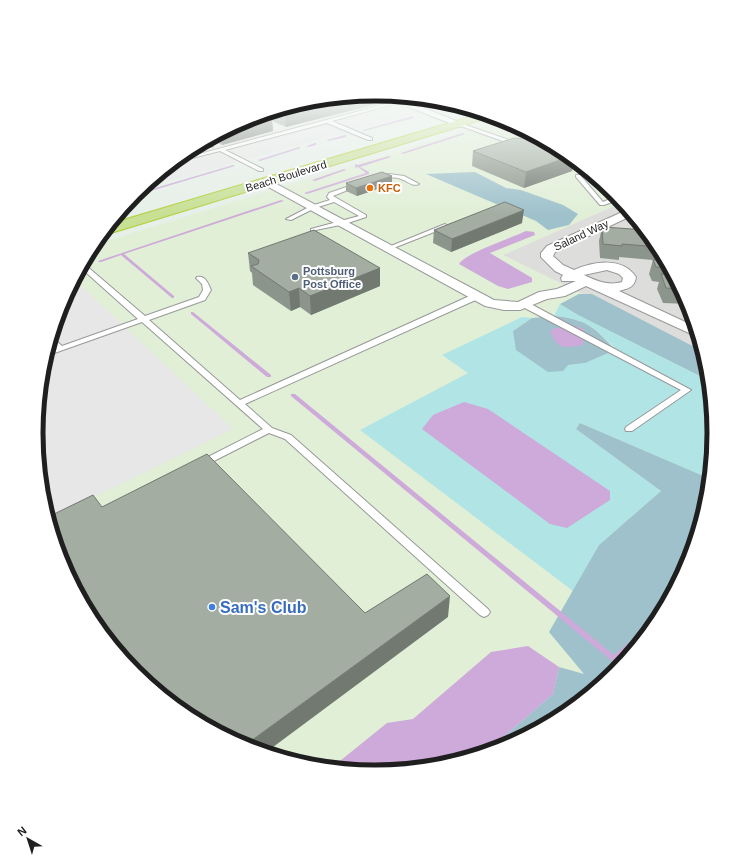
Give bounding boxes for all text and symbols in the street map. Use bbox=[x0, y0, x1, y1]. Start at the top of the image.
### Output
street label: Beach Boulevard bbox=[244, 158, 328, 194]
place label: KFC bbox=[378, 182, 401, 194]
marker: KFC bbox=[365, 183, 375, 193]
street label: Saland Way bbox=[552, 217, 611, 253]
place label: Pottsburg Post Office bbox=[303, 265, 361, 290]
marker: Pottsburg Post Office bbox=[290, 272, 300, 282]
place label: Sam's Club bbox=[220, 599, 307, 616]
marker: Sam's Club bbox=[207, 602, 217, 612]
north arrow bbox=[8, 819, 48, 859]
text: N bbox=[15, 824, 29, 838]

